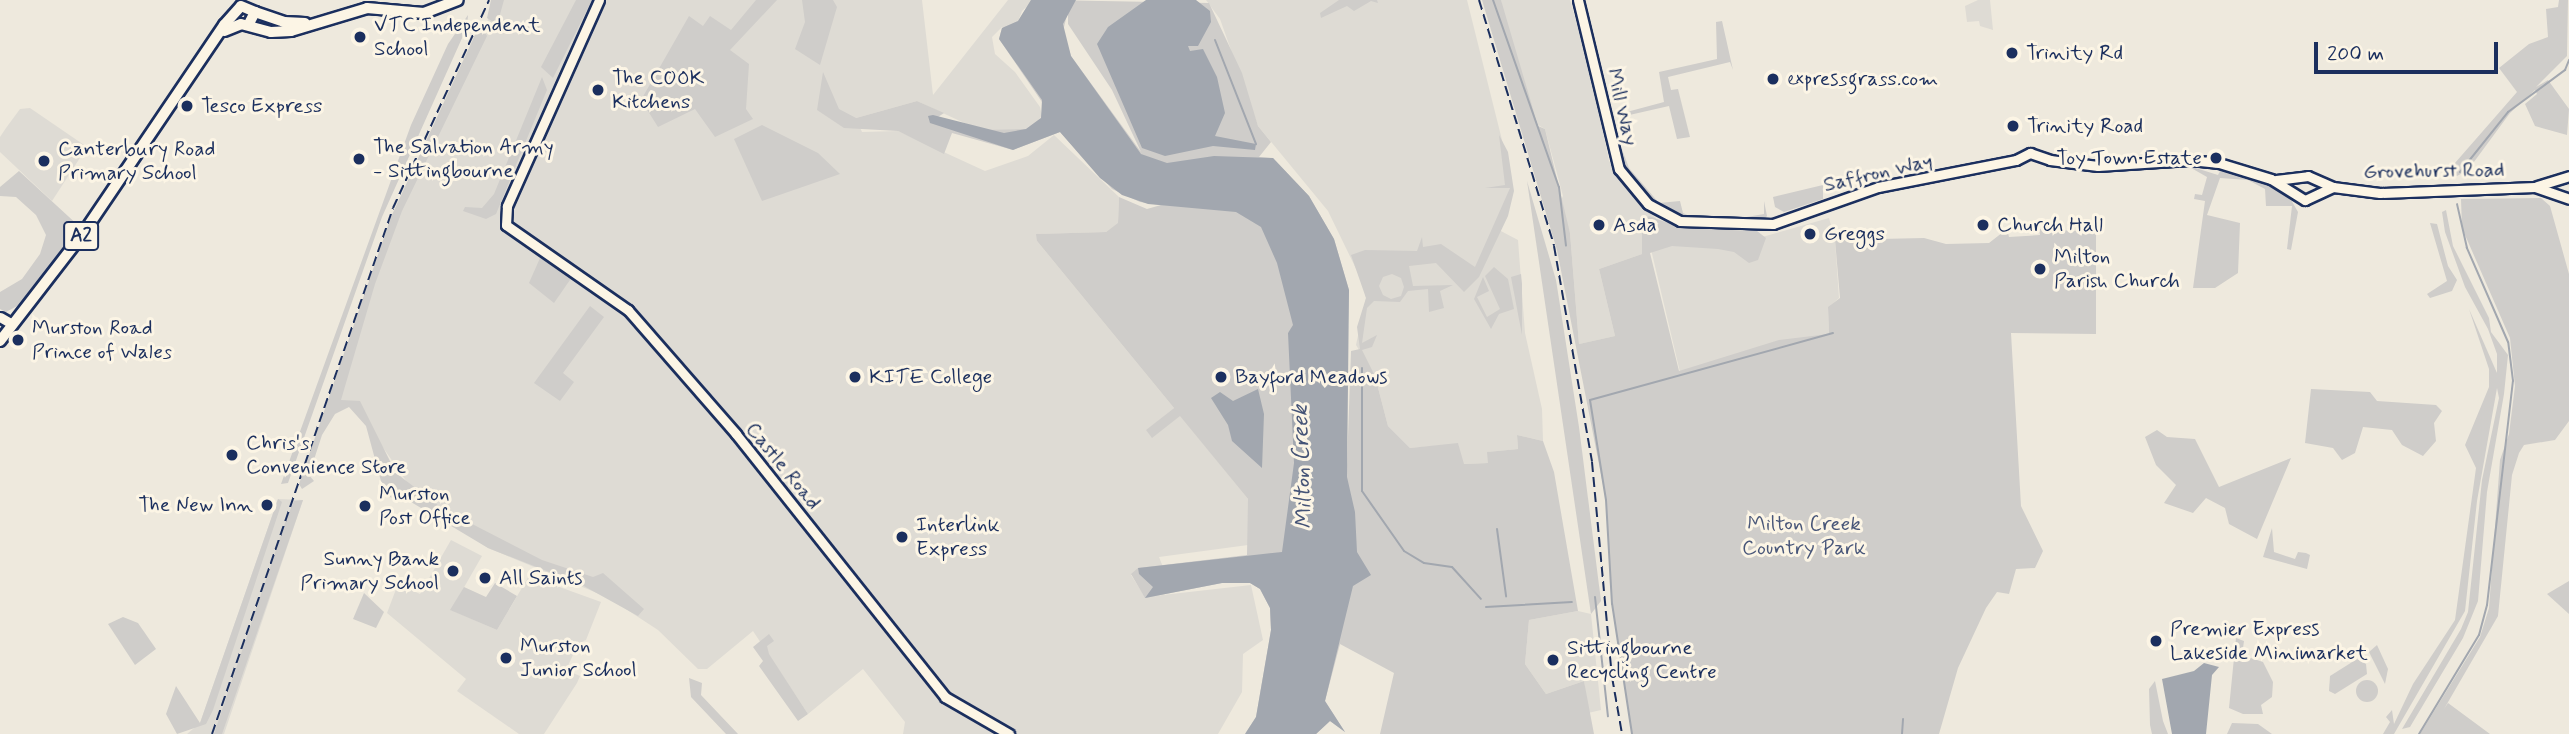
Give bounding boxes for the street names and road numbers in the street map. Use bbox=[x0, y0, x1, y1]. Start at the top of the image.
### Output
street label: Mill Way bbox=[1601, 66, 1643, 148]
street label: Saffron Way bbox=[1820, 148, 1936, 198]
street label: Grovehurst Road bbox=[2363, 157, 2505, 185]
road number: A2 bbox=[62, 220, 100, 252]
street label: Castle Road bbox=[741, 418, 825, 514]

